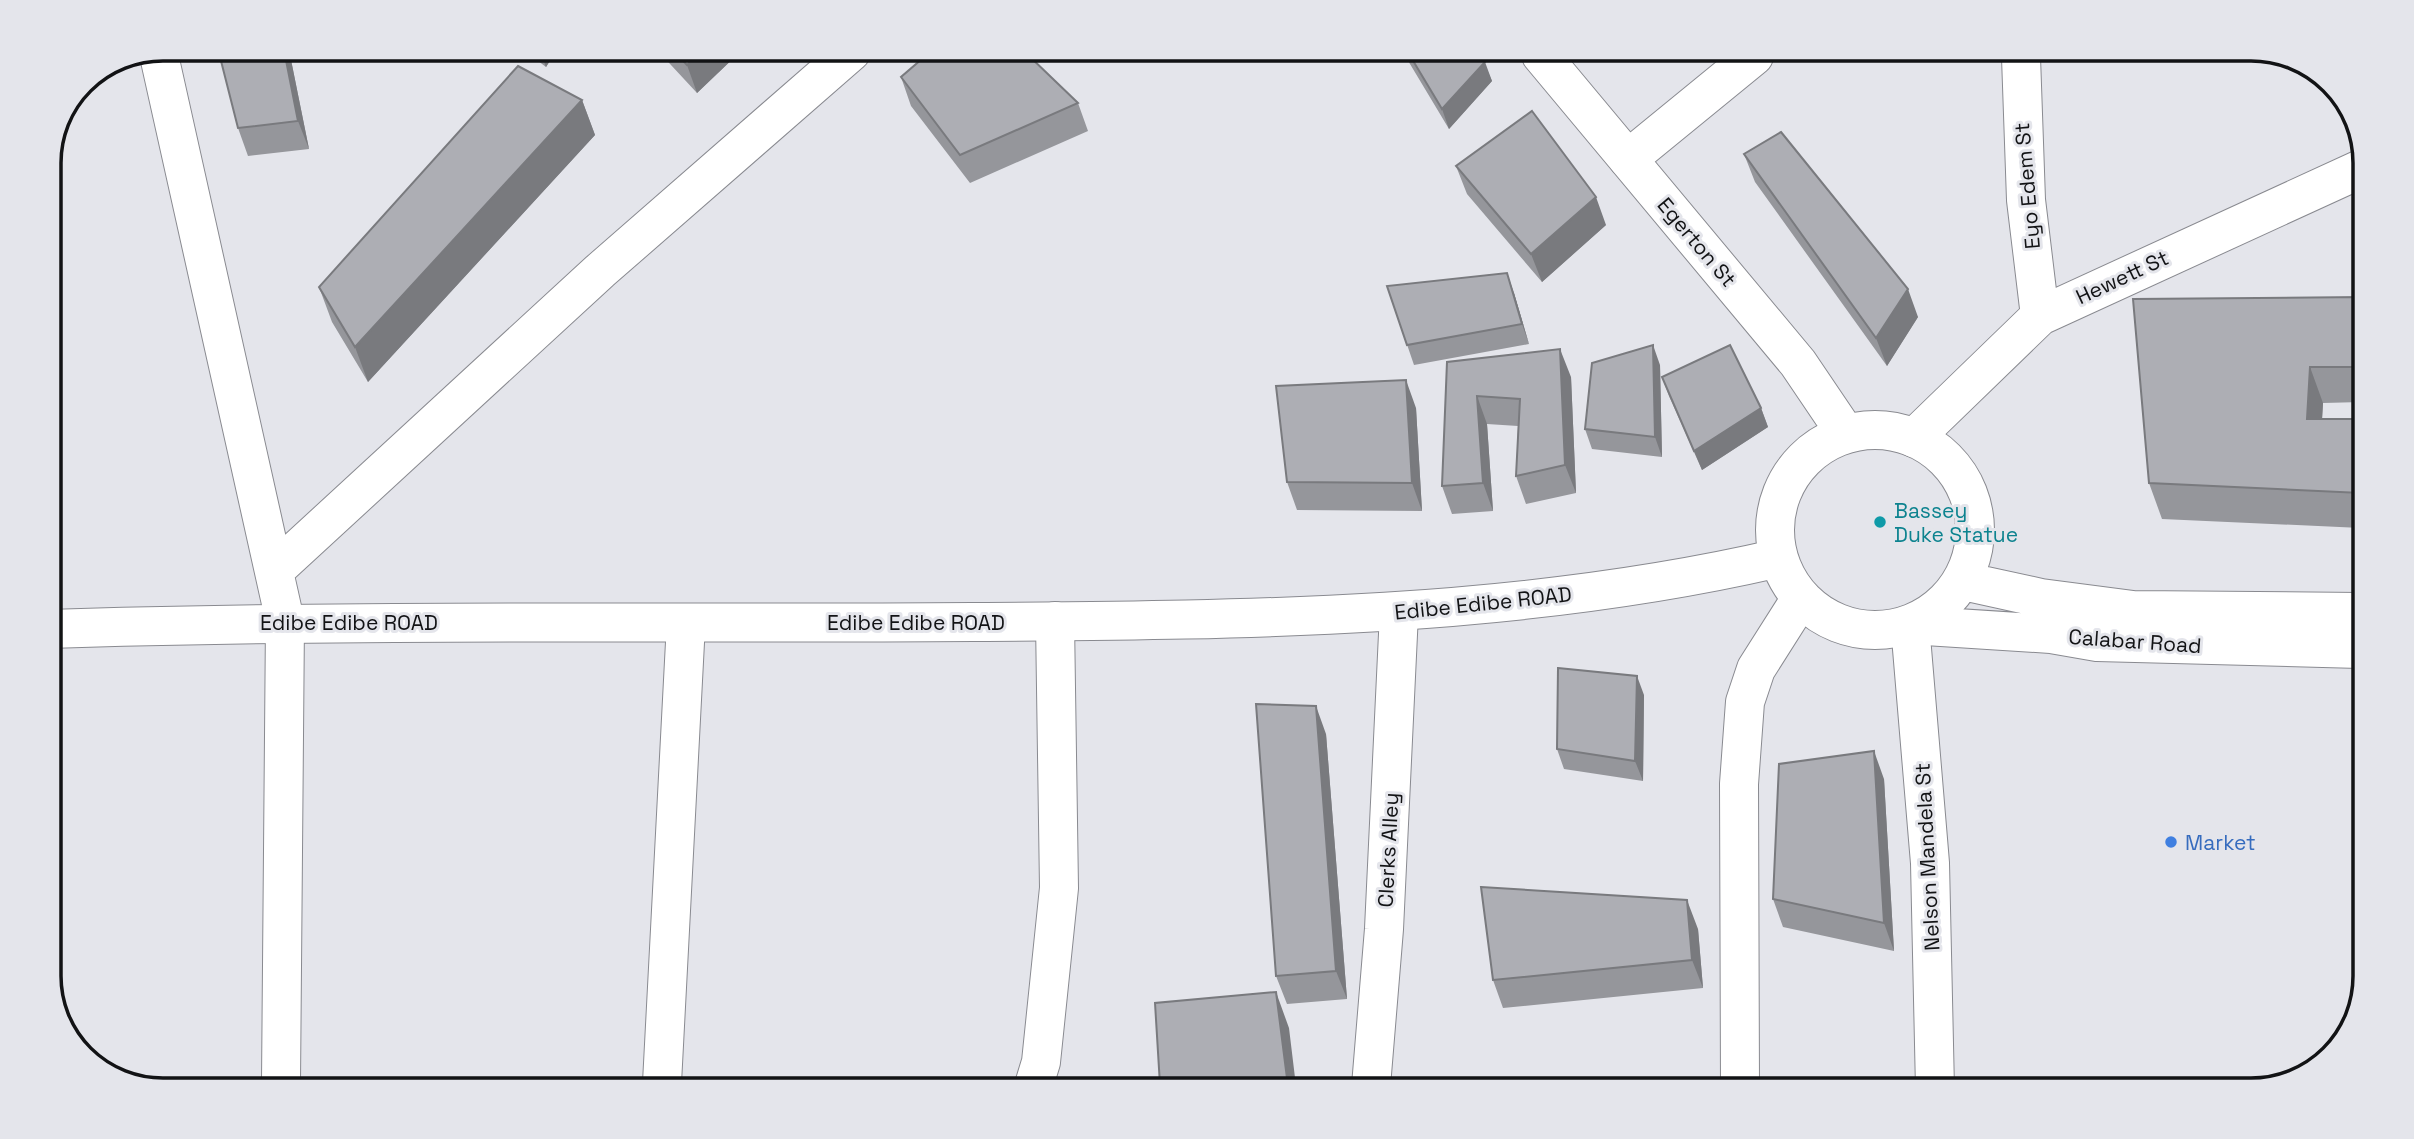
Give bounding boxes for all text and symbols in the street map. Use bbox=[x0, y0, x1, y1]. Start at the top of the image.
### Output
street label: Eyo Edem St bbox=[2008, 122, 2046, 250]
street label: Egerton St bbox=[1652, 192, 1742, 292]
street label: Hewett St bbox=[2071, 244, 2173, 310]
place label: Bassey Duke Statue bbox=[1894, 497, 2018, 548]
marker: Bassey Duke Statue bbox=[1872, 514, 1888, 530]
street label: Edibe Edibe ROAD bbox=[1393, 580, 1573, 626]
street label: Edibe Edibe ROAD bbox=[260, 609, 438, 636]
street label: Edibe Edibe ROAD bbox=[827, 609, 1005, 636]
street label: Calabar Road bbox=[2068, 623, 2202, 659]
street label: Nelson Mandela St bbox=[1909, 762, 1945, 952]
street label: Clerks Alley bbox=[1372, 792, 1404, 908]
place label: Market bbox=[2185, 829, 2256, 856]
marker: Market bbox=[2163, 834, 2179, 850]

